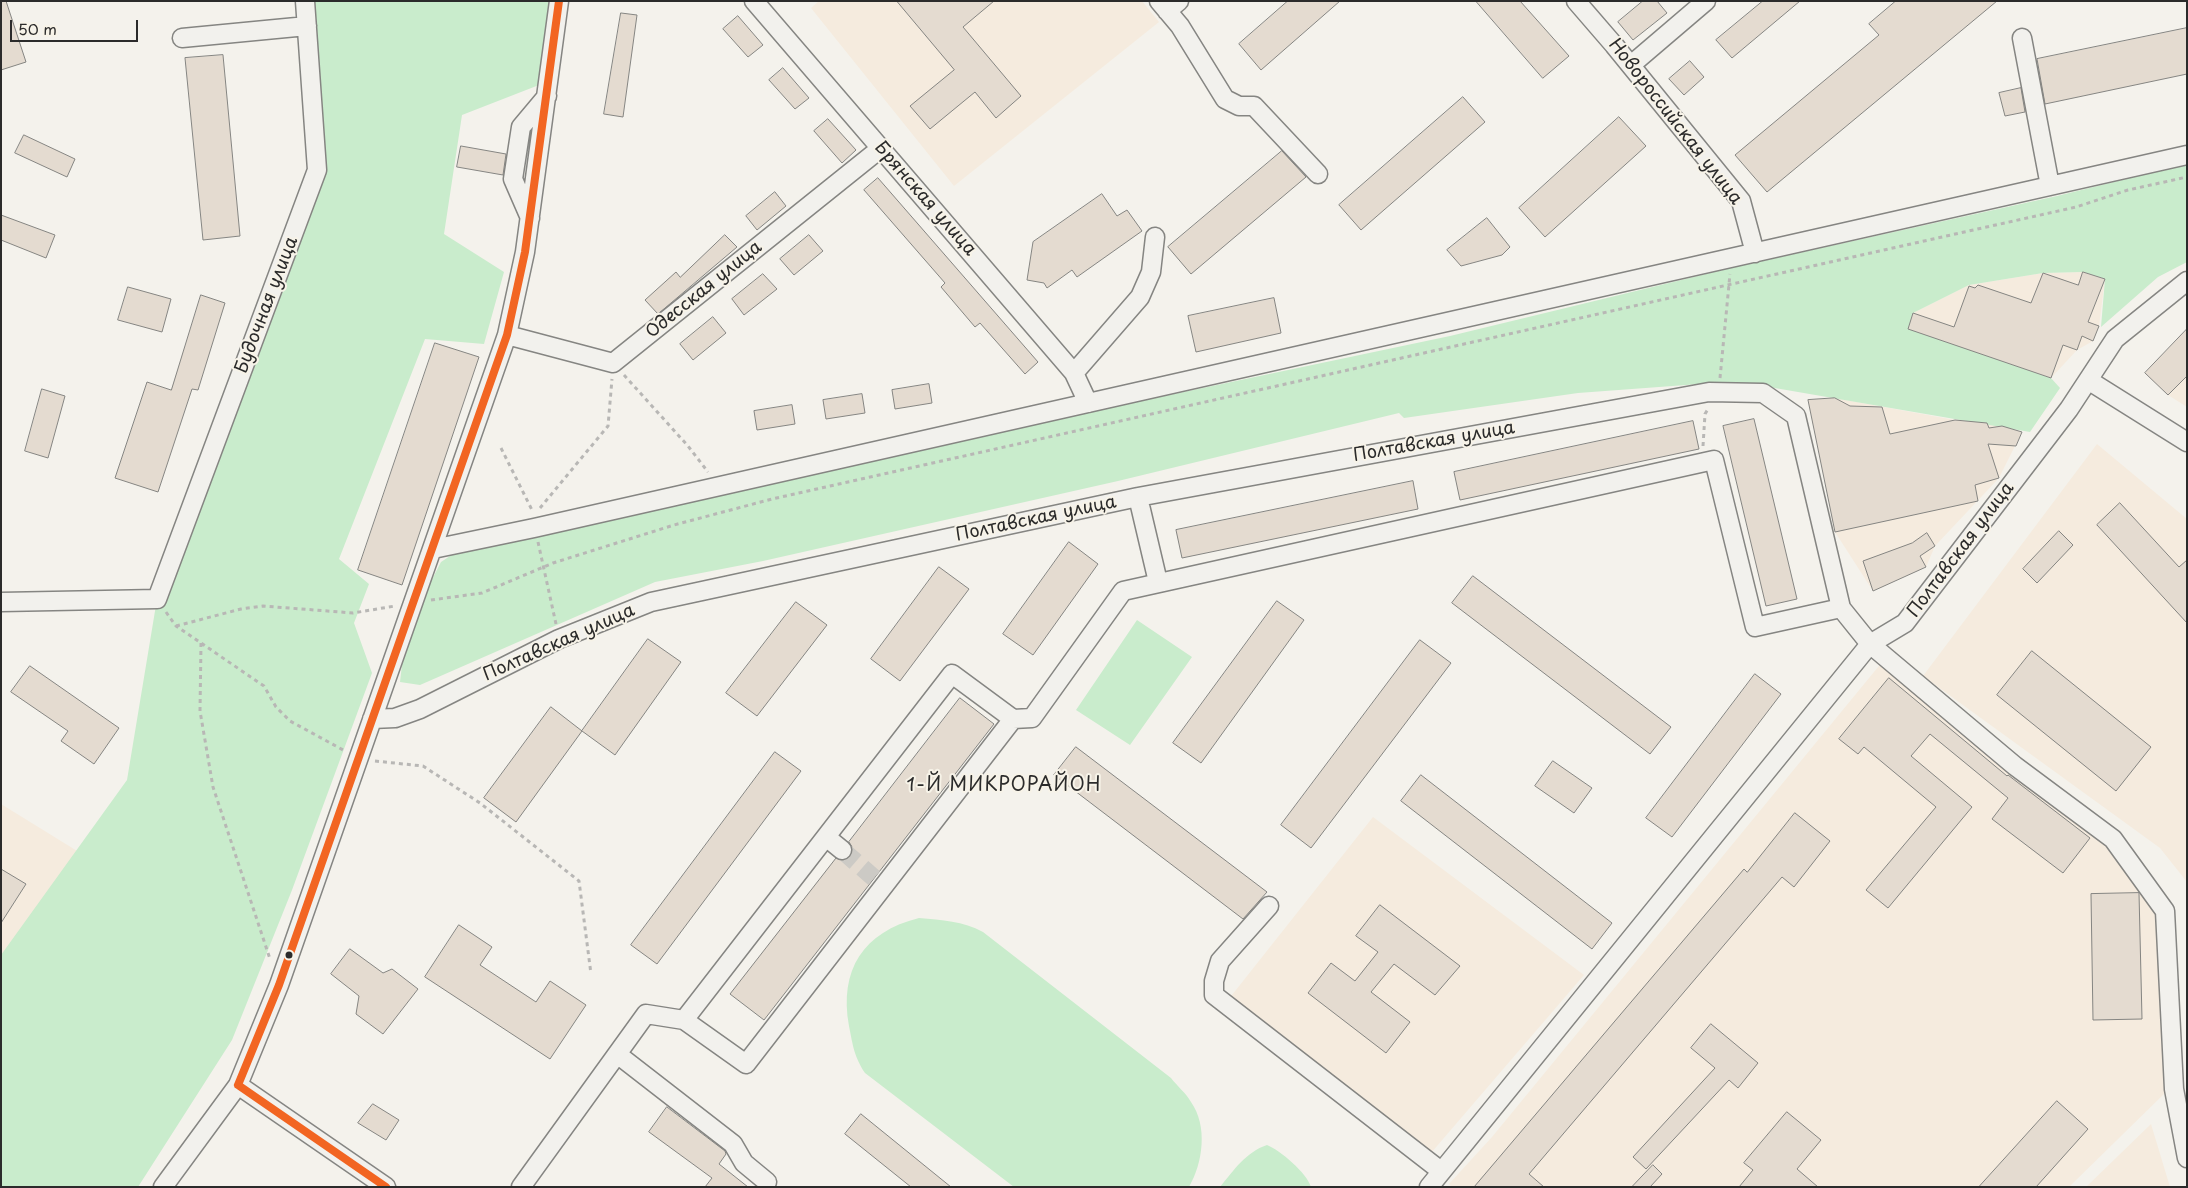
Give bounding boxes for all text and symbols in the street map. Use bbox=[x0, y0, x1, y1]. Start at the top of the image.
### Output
scale bar bbox=[12, 10, 140, 42]
text: 50 m bbox=[18, 17, 57, 40]
street label: Новороссийская улица bbox=[1604, 35, 1746, 209]
street label: Брянская улица bbox=[870, 138, 980, 260]
street label: Будочная улица bbox=[231, 234, 303, 376]
street label: Одесская улица bbox=[642, 237, 766, 343]
street label: Полтавская улица bbox=[1352, 417, 1516, 467]
street label: Полтавская улица bbox=[1903, 478, 2019, 622]
street label: Полтавская улица bbox=[954, 491, 1118, 547]
street label: Полтавская улица bbox=[480, 600, 638, 686]
district label: 1-Й МИКРОРАЙОН bbox=[904, 775, 1104, 797]
unlabelled marker bbox=[284, 950, 294, 960]

